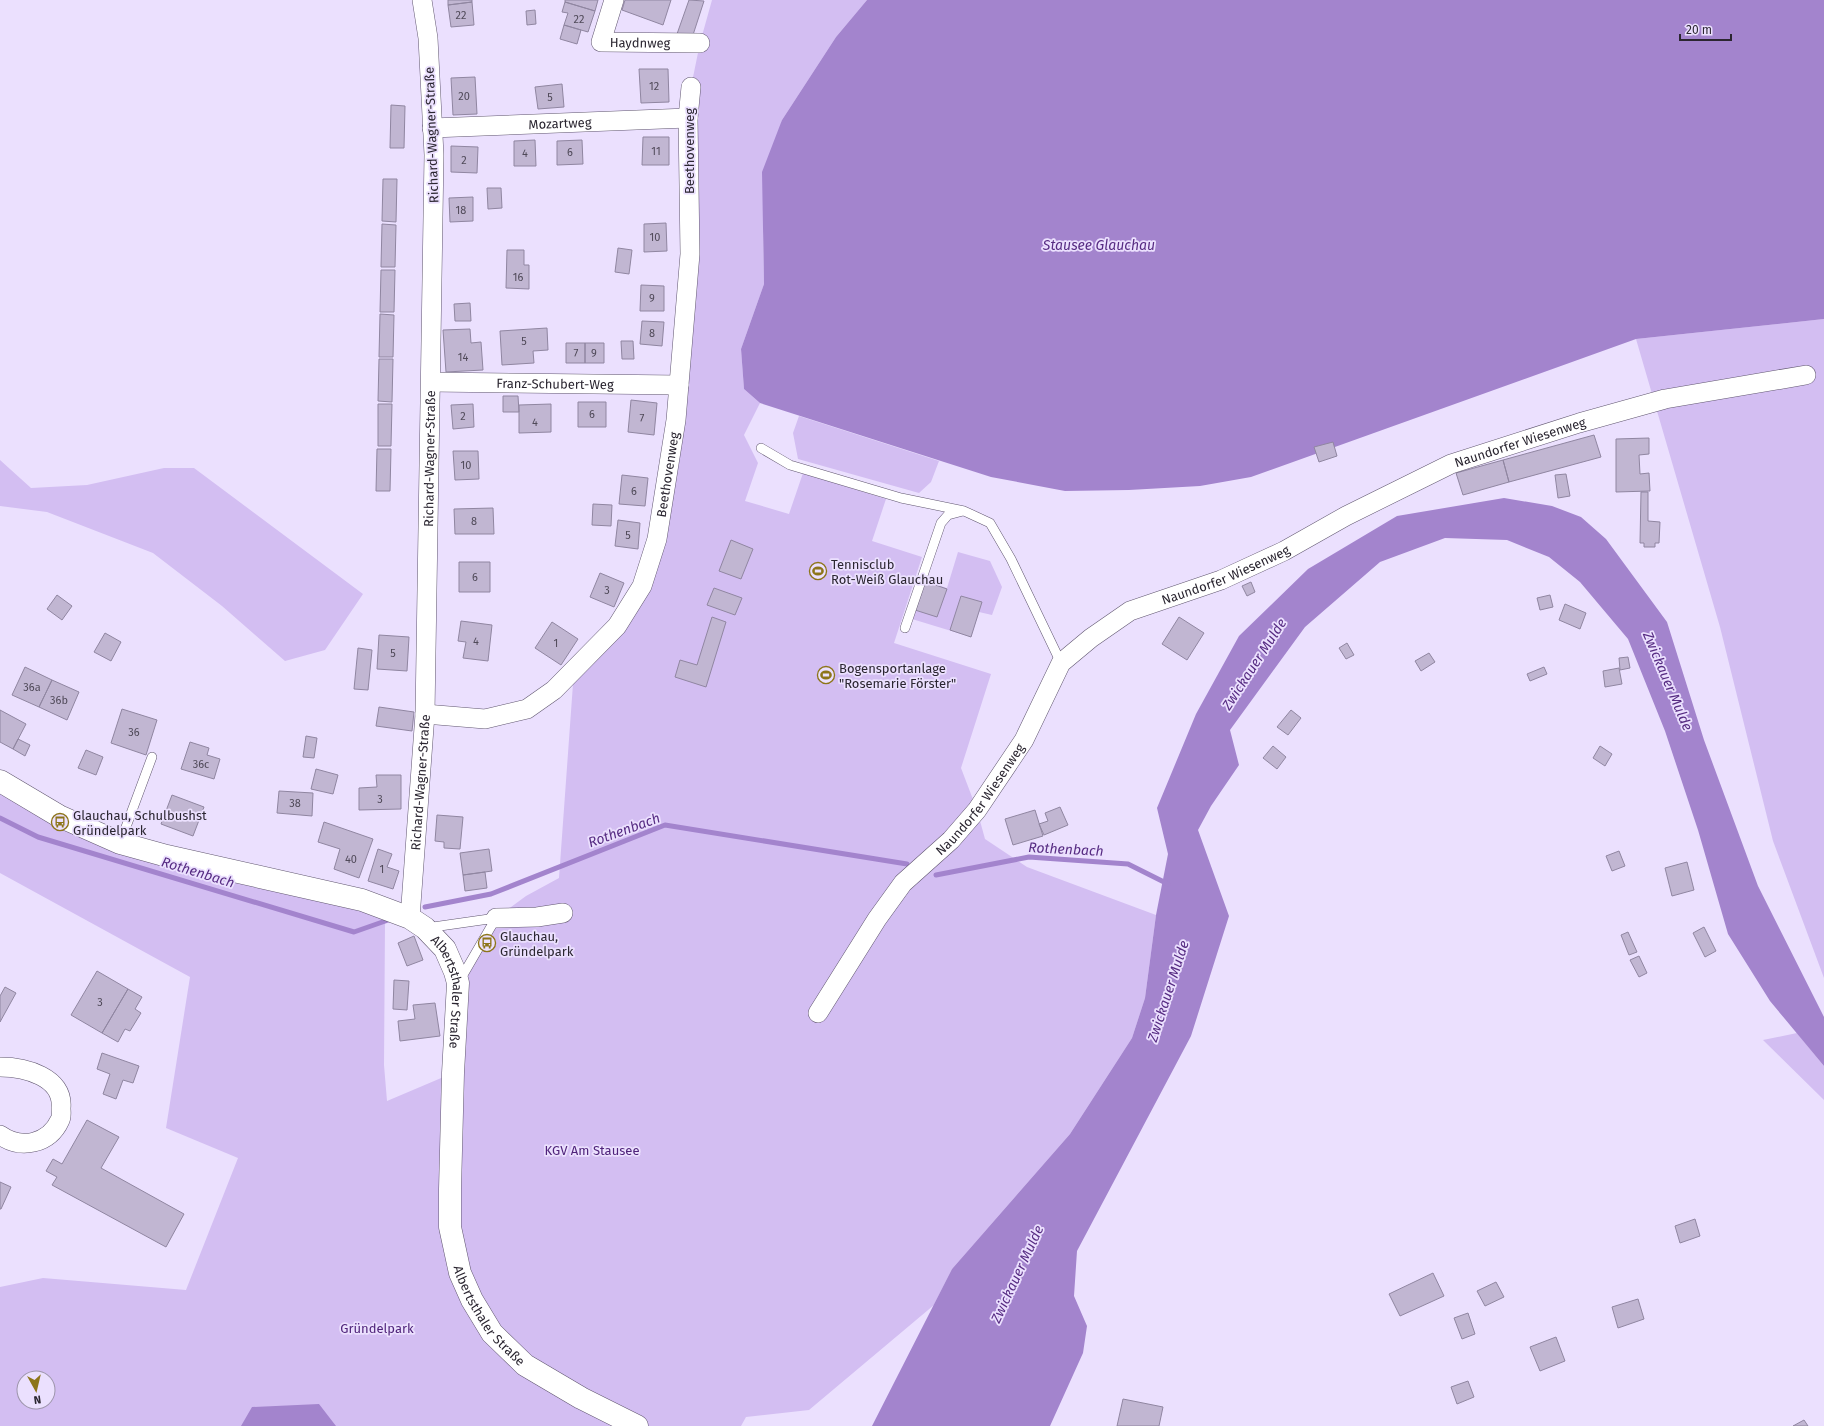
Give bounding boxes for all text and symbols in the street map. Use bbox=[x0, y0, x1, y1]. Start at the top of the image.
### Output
house number: 22 bbox=[456, 9, 466, 22]
house number: 22 bbox=[574, 13, 584, 26]
scale bar bbox=[1680, 16, 1731, 42]
text: 20 m bbox=[1686, 23, 1712, 37]
street label: Haydnweg bbox=[610, 35, 671, 51]
street label: Richard-Wagner-Straße bbox=[422, 67, 441, 203]
house number: 12 bbox=[649, 80, 659, 93]
house number: 20 bbox=[458, 90, 470, 103]
house number: 5 bbox=[547, 91, 553, 104]
street label: Beethovenweg bbox=[682, 108, 697, 194]
street label: Mozartweg bbox=[528, 115, 592, 132]
house number: 11 bbox=[651, 145, 661, 158]
house number: 6 bbox=[567, 146, 573, 159]
house number: 4 bbox=[522, 147, 528, 160]
house number: 2 bbox=[461, 154, 467, 167]
house number: 18 bbox=[456, 204, 466, 217]
house number: 10 bbox=[650, 231, 660, 244]
water label: Stausee Glauchau bbox=[1042, 237, 1155, 254]
house number: 16 bbox=[513, 271, 523, 284]
house number: 9 bbox=[649, 292, 655, 305]
house number: 8 bbox=[649, 327, 655, 340]
house number: 5 bbox=[521, 335, 527, 348]
house number: 7 bbox=[574, 347, 579, 360]
house number: 9 bbox=[591, 347, 597, 360]
house number: 14 bbox=[458, 351, 468, 364]
street label: Franz-Schubert-Weg bbox=[496, 376, 614, 392]
street label: Richard-Wagner-Straße bbox=[421, 390, 438, 527]
house number: 6 bbox=[589, 408, 595, 421]
house number: 2 bbox=[460, 410, 466, 423]
house number: 7 bbox=[640, 412, 645, 425]
street label: Naundorfer Wiesenweg bbox=[1453, 414, 1588, 470]
house number: 4 bbox=[532, 416, 538, 429]
street label: Beethovenweg bbox=[654, 431, 682, 518]
house number: 10 bbox=[461, 459, 471, 472]
house number: 6 bbox=[631, 485, 637, 498]
house number: 8 bbox=[471, 515, 477, 528]
house number: 5 bbox=[625, 529, 631, 542]
street label: Naundorfer Wiesenweg bbox=[1160, 542, 1293, 608]
place label: Tennisclub Rot-Weiß Glauchau bbox=[831, 557, 943, 587]
sports icon: Tennisclub Rot-Weiß Glauchau bbox=[808, 561, 828, 581]
house number: 6 bbox=[472, 571, 478, 584]
house number: 3 bbox=[604, 584, 610, 597]
water label: Zwickauer Mulde bbox=[1218, 615, 1290, 714]
water label: Zwickauer Mulde bbox=[1639, 628, 1696, 733]
house number: 4 bbox=[473, 635, 479, 648]
house number: 1 bbox=[554, 637, 558, 650]
house number: 5 bbox=[390, 647, 396, 660]
place label: Bogensportanlage "Rosemarie Förster" bbox=[839, 661, 956, 691]
sports icon: Bogensportanlage "Rosemarie Förster" bbox=[816, 665, 836, 685]
house number: 36a bbox=[23, 681, 41, 694]
house number: 36b bbox=[50, 694, 68, 707]
street label: Richard-Wagner-Straße bbox=[408, 714, 433, 851]
house number: 36 bbox=[128, 726, 140, 739]
street label: Naundorfer Wiesenweg bbox=[933, 740, 1028, 858]
house number: 36c bbox=[193, 758, 209, 771]
house number: 3 bbox=[377, 793, 383, 806]
house number: 38 bbox=[289, 797, 301, 810]
place label: Glauchau, Schulbushst Gründelpark bbox=[73, 808, 207, 838]
water label: Rothenbach bbox=[586, 810, 663, 851]
bus stop icon: Glauchau, Schulbushst Gründelpark bbox=[50, 812, 70, 832]
water label: Rothenbach bbox=[1028, 839, 1104, 860]
water label: Rothenbach bbox=[159, 853, 236, 892]
house number: 40 bbox=[345, 853, 357, 866]
house number: 1 bbox=[380, 863, 384, 876]
place label: Glauchau, Gründelpark bbox=[500, 929, 574, 959]
street label: Albertsthaler Straße bbox=[428, 932, 465, 1049]
bus stop icon: Glauchau, Gründelpark bbox=[477, 933, 497, 953]
water label: Zwickauer Mulde bbox=[1144, 938, 1193, 1045]
house number: 3 bbox=[97, 996, 103, 1009]
park label: KGV Am Stausee bbox=[545, 1143, 639, 1158]
water label: Zwickauer Mulde bbox=[987, 1223, 1047, 1327]
street label: Albertsthaler Straße bbox=[451, 1264, 528, 1369]
park label: Gründelpark bbox=[340, 1321, 414, 1336]
north arrow bbox=[16, 1370, 56, 1410]
text: N bbox=[33, 1392, 42, 1406]

